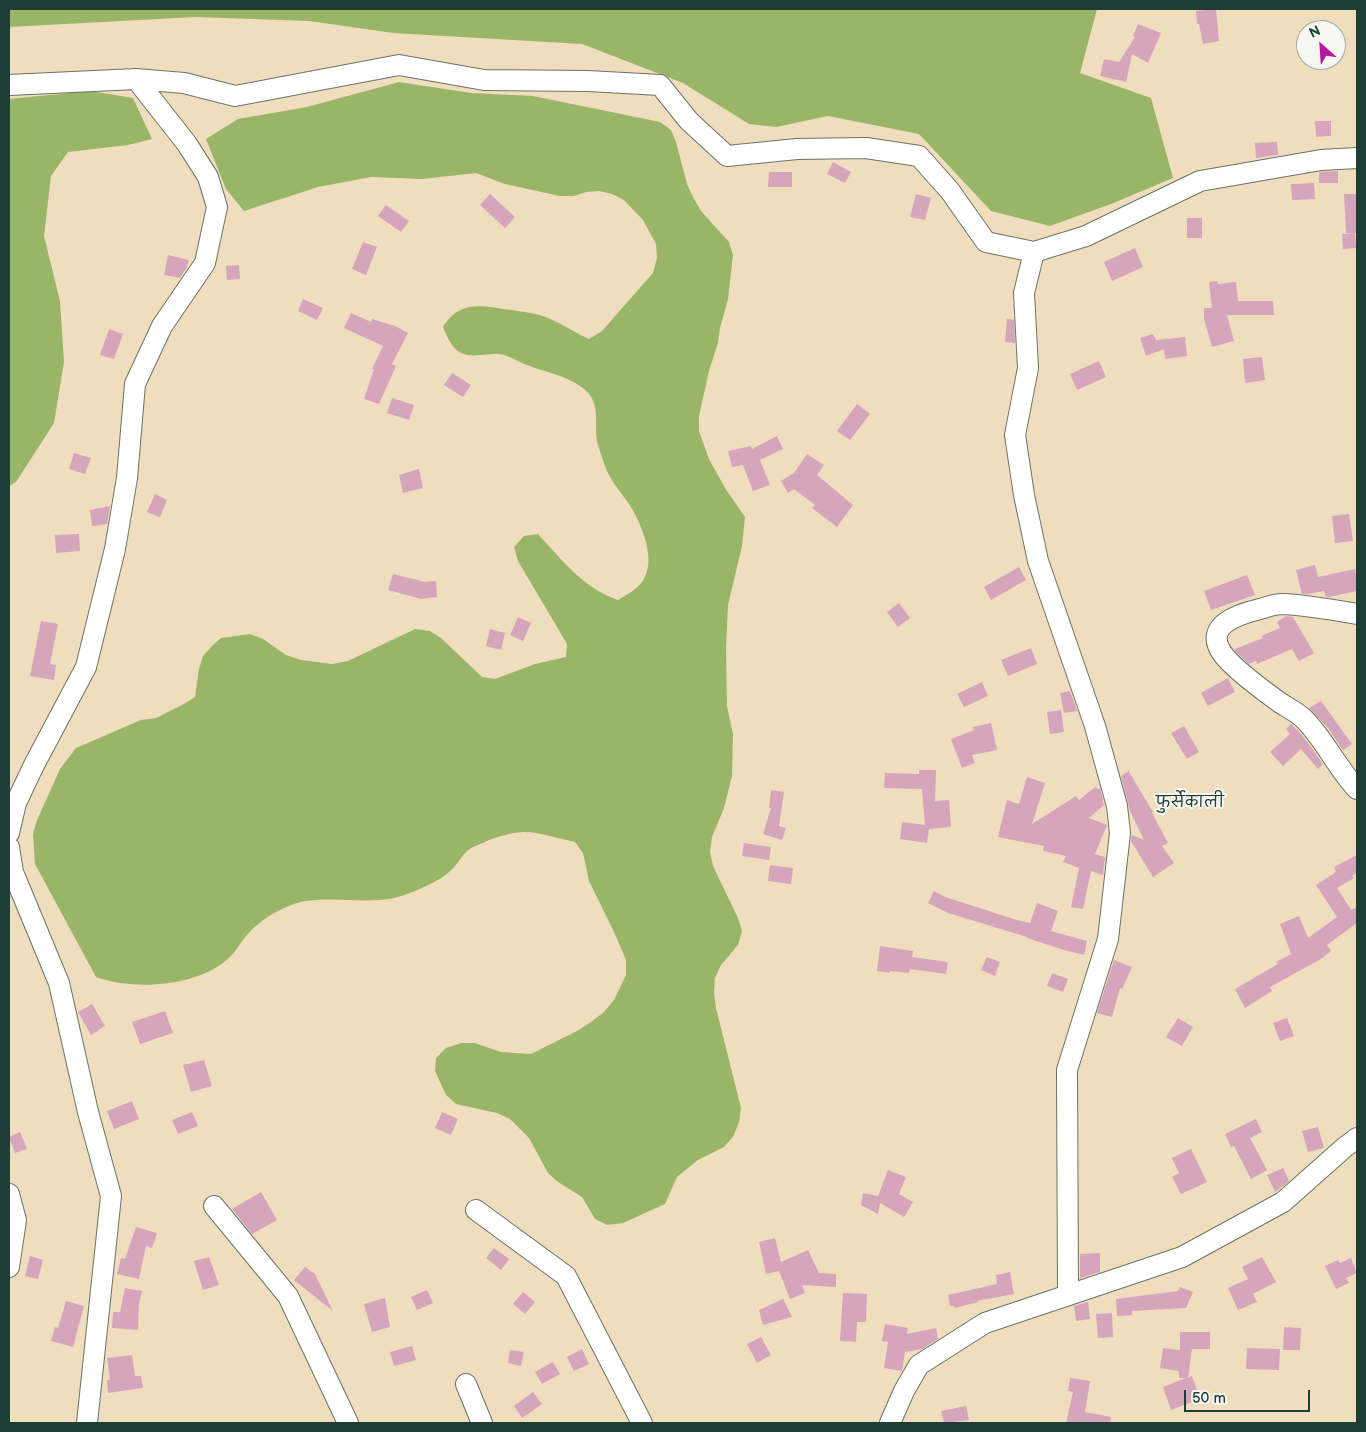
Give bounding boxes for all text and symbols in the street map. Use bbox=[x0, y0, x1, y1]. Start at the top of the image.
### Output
north arrow bbox=[1296, 20, 1346, 70]
text: N bbox=[1306, 22, 1323, 42]
district label: फुर्सेकाली bbox=[1156, 793, 1224, 813]
scale bar bbox=[1186, 1380, 1312, 1412]
text: 50 m bbox=[1192, 1389, 1226, 1408]

